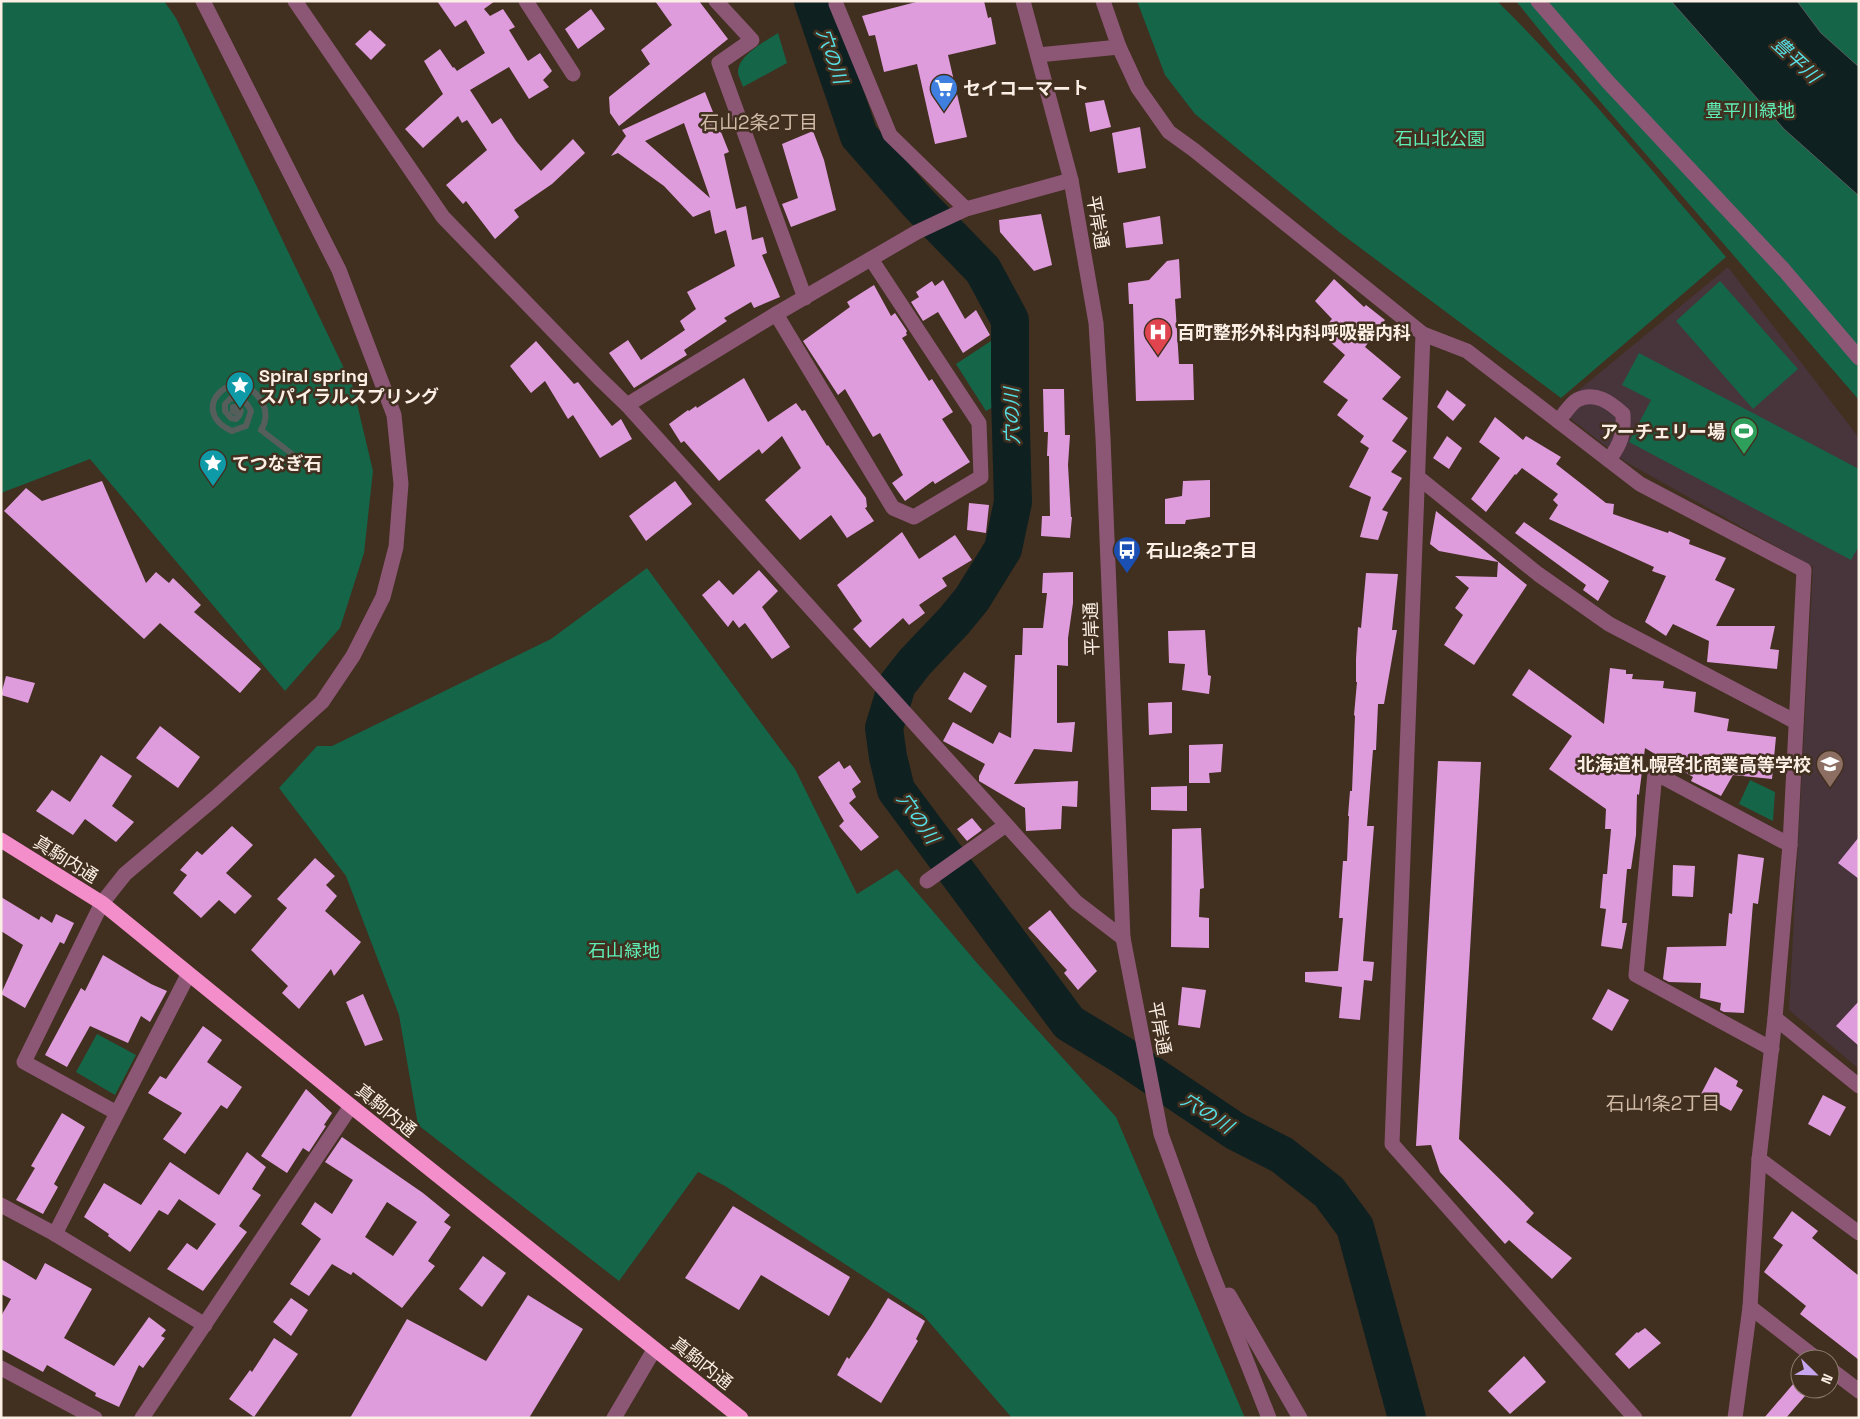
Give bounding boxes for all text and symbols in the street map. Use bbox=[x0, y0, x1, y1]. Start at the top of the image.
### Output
water label: 穴の川 bbox=[811, 25, 854, 89]
water label: 豊平川 bbox=[1767, 31, 1827, 90]
supermarket icon: セイコーマート bbox=[929, 73, 959, 112]
place label: セイコーマート bbox=[963, 77, 1089, 100]
park label: 豊平川緑地 bbox=[1705, 99, 1795, 122]
district label: 石山2条2丁目 bbox=[700, 110, 818, 135]
park label: 石山北公園 bbox=[1395, 127, 1485, 150]
street label: 平岸通 bbox=[1082, 193, 1114, 251]
hospital icon: 百町整形外科内科呼吸器内科 bbox=[1143, 317, 1173, 356]
place label: 百町整形外科内科呼吸器内科 bbox=[1177, 321, 1411, 344]
place label: Spiral spring スパイラルスプリング bbox=[259, 364, 439, 408]
place icon: Spiral spring スパイラルスプリング bbox=[225, 370, 255, 409]
water label: 穴の川 bbox=[999, 385, 1025, 445]
sports icon: アーチェリー場 bbox=[1729, 416, 1759, 455]
place label: アーチェリー場 bbox=[1600, 420, 1725, 443]
place icon: てつなぎ石 bbox=[198, 448, 228, 487]
place label: てつなぎ石 bbox=[232, 452, 322, 475]
bus stop icon: 石山2条2丁目 bbox=[1112, 535, 1142, 574]
place label: 石山2条2丁目 bbox=[1146, 539, 1257, 562]
street label: 平岸通 bbox=[1079, 602, 1103, 656]
school or university icon: 北海道札幌啓北商業高等学校 bbox=[1815, 749, 1845, 788]
place label: 北海道札幌啓北商業高等学校 bbox=[1577, 753, 1811, 776]
water label: 穴の川 bbox=[891, 787, 946, 850]
street label: 真駒内通 bbox=[29, 830, 103, 888]
park label: 石山緑地 bbox=[588, 939, 660, 962]
street label: 平岸通 bbox=[1144, 999, 1176, 1057]
street label: 真駒内通 bbox=[351, 1078, 421, 1142]
water label: 穴の川 bbox=[1176, 1087, 1239, 1140]
district label: 石山1条2丁目 bbox=[1606, 1091, 1720, 1116]
street label: 真駒内通 bbox=[667, 1332, 737, 1394]
north arrow bbox=[1790, 1349, 1840, 1399]
text: N bbox=[1817, 1371, 1837, 1387]

